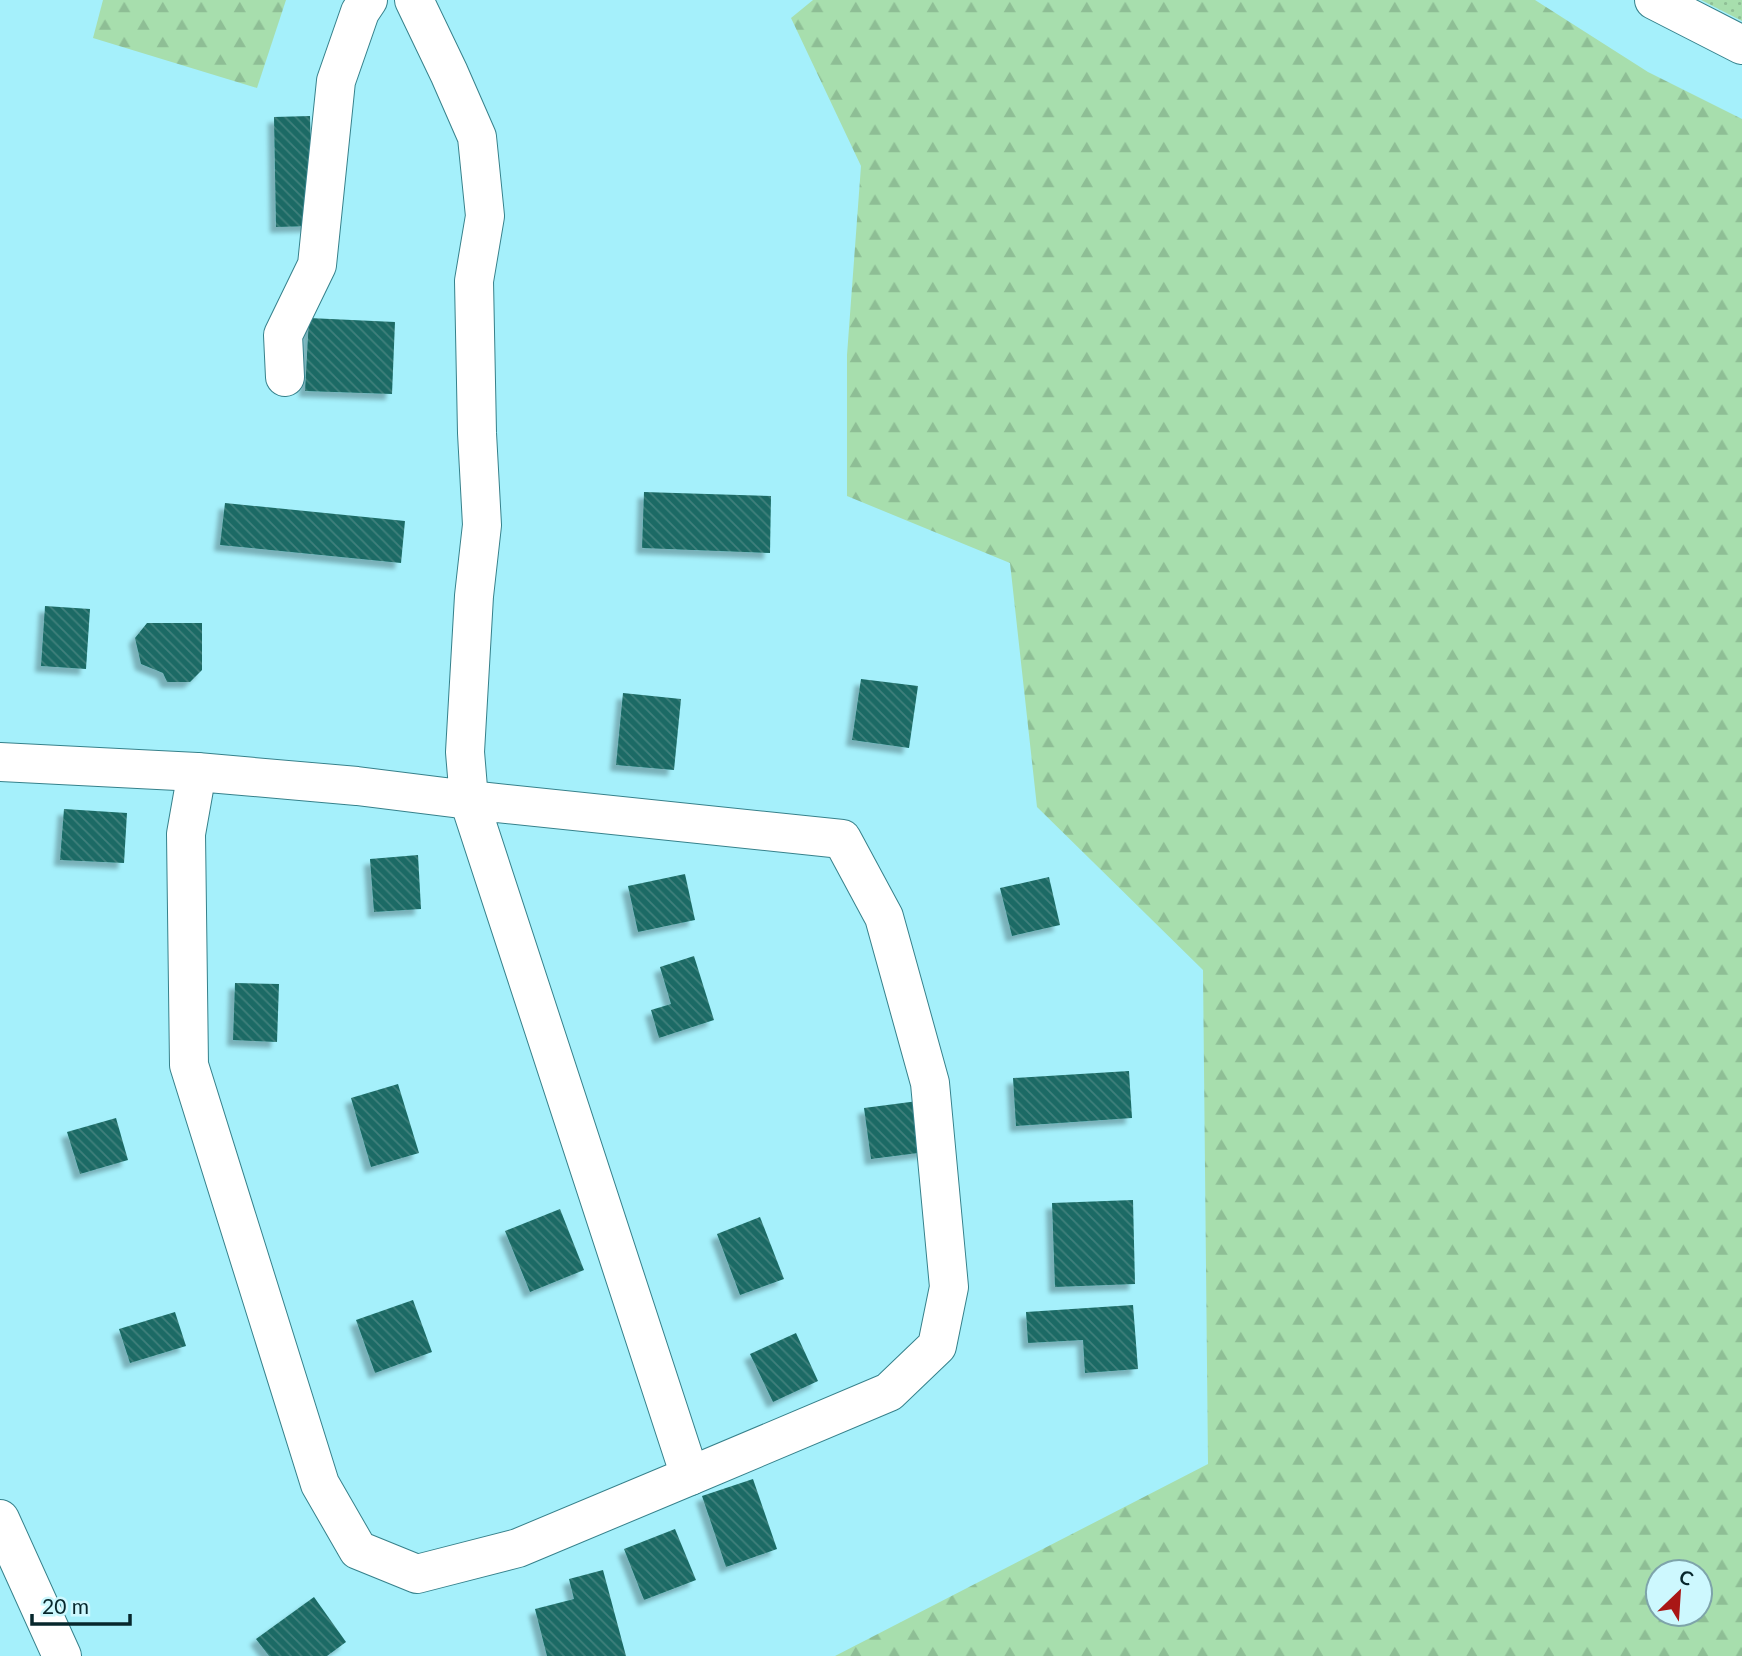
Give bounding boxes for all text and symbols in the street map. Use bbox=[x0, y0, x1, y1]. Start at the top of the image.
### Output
north arrow bbox=[1644, 1558, 1714, 1628]
text: С bbox=[1676, 1564, 1697, 1590]
scale bar bbox=[32, 1582, 130, 1626]
text: 20 m bbox=[42, 1593, 89, 1618]

